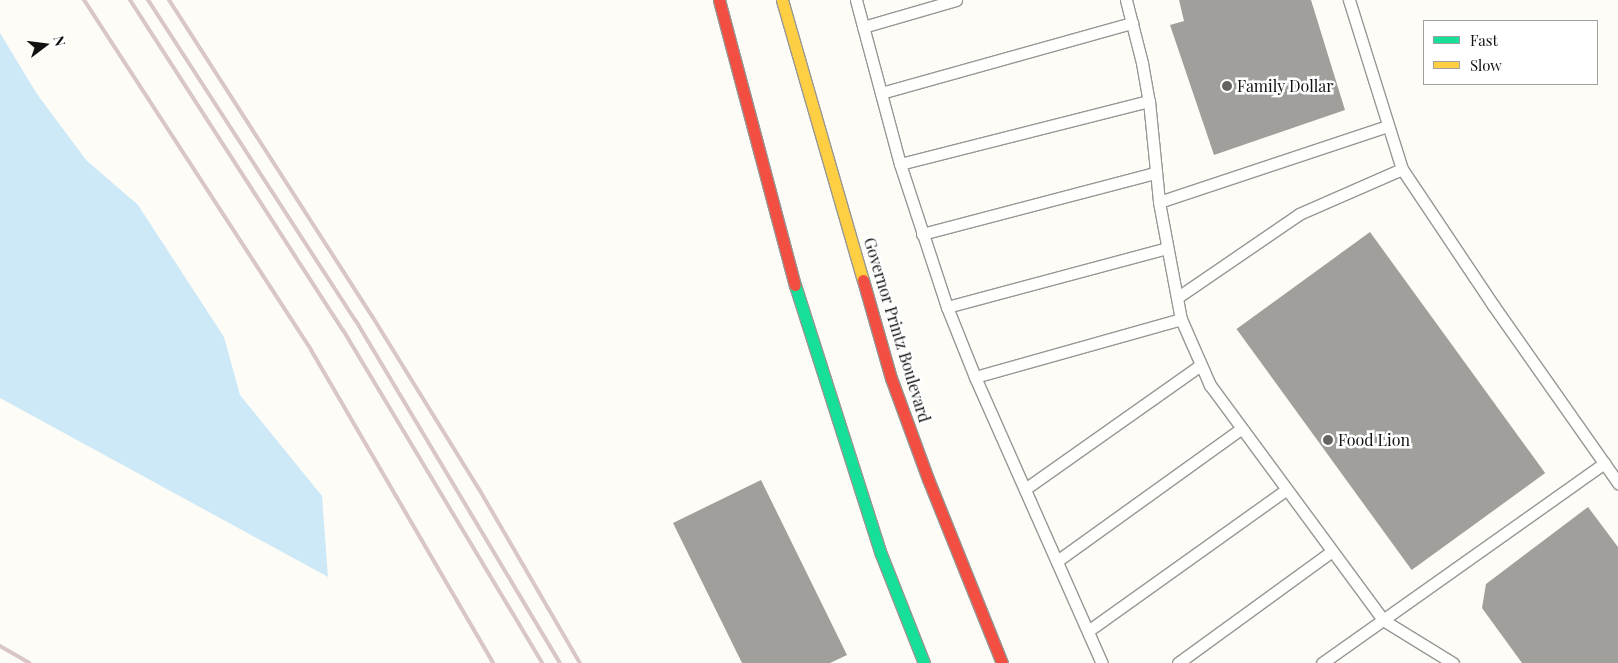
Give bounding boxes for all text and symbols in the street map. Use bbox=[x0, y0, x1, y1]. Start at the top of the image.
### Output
north arrow bbox=[20, 20, 70, 70]
legend bbox=[1423, 20, 1598, 85]
text: Fast bbox=[1470, 30, 1498, 50]
text: N bbox=[49, 34, 70, 48]
text: Slow bbox=[1470, 55, 1502, 75]
place label: Family Dollar bbox=[1237, 76, 1334, 96]
marker: Family Dollar bbox=[1221, 80, 1233, 92]
street label: Governor Printz Boulevard bbox=[860, 235, 934, 425]
place label: Food Lion bbox=[1338, 430, 1410, 450]
marker: Food Lion bbox=[1322, 434, 1334, 446]

